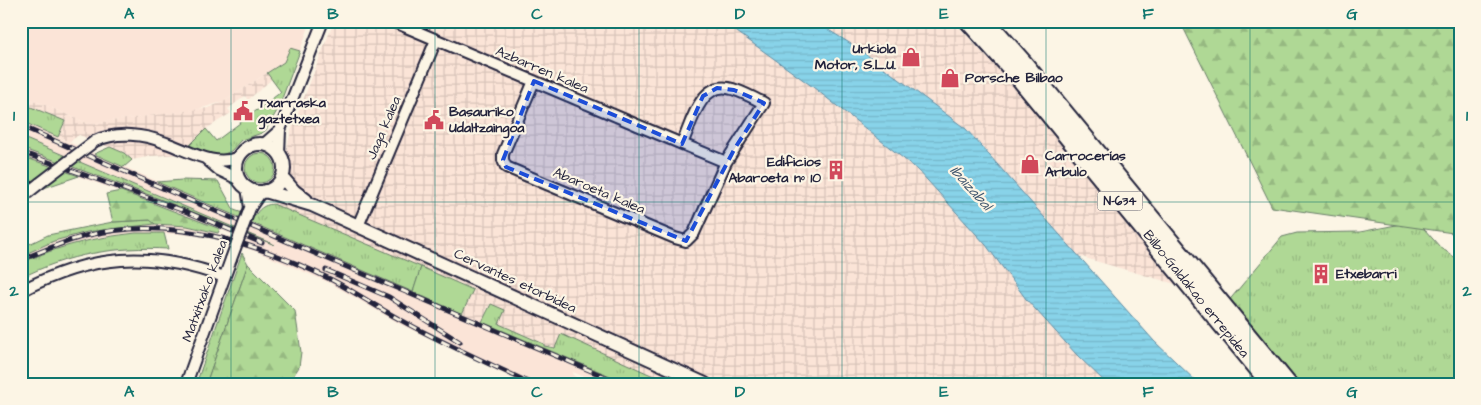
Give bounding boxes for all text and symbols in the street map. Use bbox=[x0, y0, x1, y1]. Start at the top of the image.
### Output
text: A bbox=[124, 3, 135, 25]
text: B bbox=[327, 3, 339, 25]
text: C bbox=[531, 3, 543, 25]
text: D bbox=[735, 3, 746, 25]
text: E bbox=[939, 3, 949, 25]
text: F bbox=[1142, 3, 1154, 25]
text: G bbox=[1346, 3, 1358, 25]
place label: Urkiola Motor, S.L.U. bbox=[815, 39, 897, 75]
street label: Azbarren kalea bbox=[492, 41, 592, 99]
shop icon: Urkiola Motor, S.L.U. bbox=[900, 46, 922, 68]
shop icon: Porsche Bilbao bbox=[939, 67, 961, 89]
place label: Porsche Bilbao bbox=[965, 68, 1063, 88]
place label: Txarraska gaztetxea bbox=[257, 93, 327, 130]
street label: Jaga kalea bbox=[362, 93, 406, 163]
public building icon: Txarraska gaztetxea bbox=[232, 100, 254, 122]
place label: Basauriko Udaltzaingoa bbox=[449, 102, 525, 139]
text: 1 bbox=[13, 105, 16, 127]
text: 1 bbox=[1466, 105, 1469, 127]
public building icon: Basauriko Udaltzaingoa bbox=[423, 109, 445, 131]
place label: Carrocerías Arbulo bbox=[1045, 146, 1126, 182]
place label: Edificios Abaroeta nº 10 bbox=[728, 152, 821, 188]
shop icon: Carrocerías Arbulo bbox=[1019, 153, 1041, 175]
building icon: Edificios Abaroeta nº 10 bbox=[825, 159, 847, 181]
water label: Ibaizabal bbox=[945, 161, 998, 216]
street label: Abaroeta kalea bbox=[550, 163, 648, 219]
road number: N-634 bbox=[1098, 192, 1142, 210]
street label: Bilbo-Galdakao errepidea bbox=[1138, 226, 1254, 362]
street label: Matxitxako kalea bbox=[177, 237, 233, 345]
street label: Cervantes etorbidea bbox=[450, 244, 580, 318]
building icon: Etxebarri bbox=[1310, 263, 1332, 285]
place label: Etxebarri bbox=[1336, 264, 1398, 284]
text: 2 bbox=[8, 280, 19, 302]
text: 2 bbox=[1461, 280, 1472, 302]
text: A bbox=[124, 381, 135, 403]
text: B bbox=[327, 381, 339, 403]
text: C bbox=[531, 381, 543, 403]
text: D bbox=[735, 381, 746, 403]
text: E bbox=[939, 381, 949, 403]
text: F bbox=[1142, 381, 1154, 403]
text: G bbox=[1346, 381, 1358, 403]

